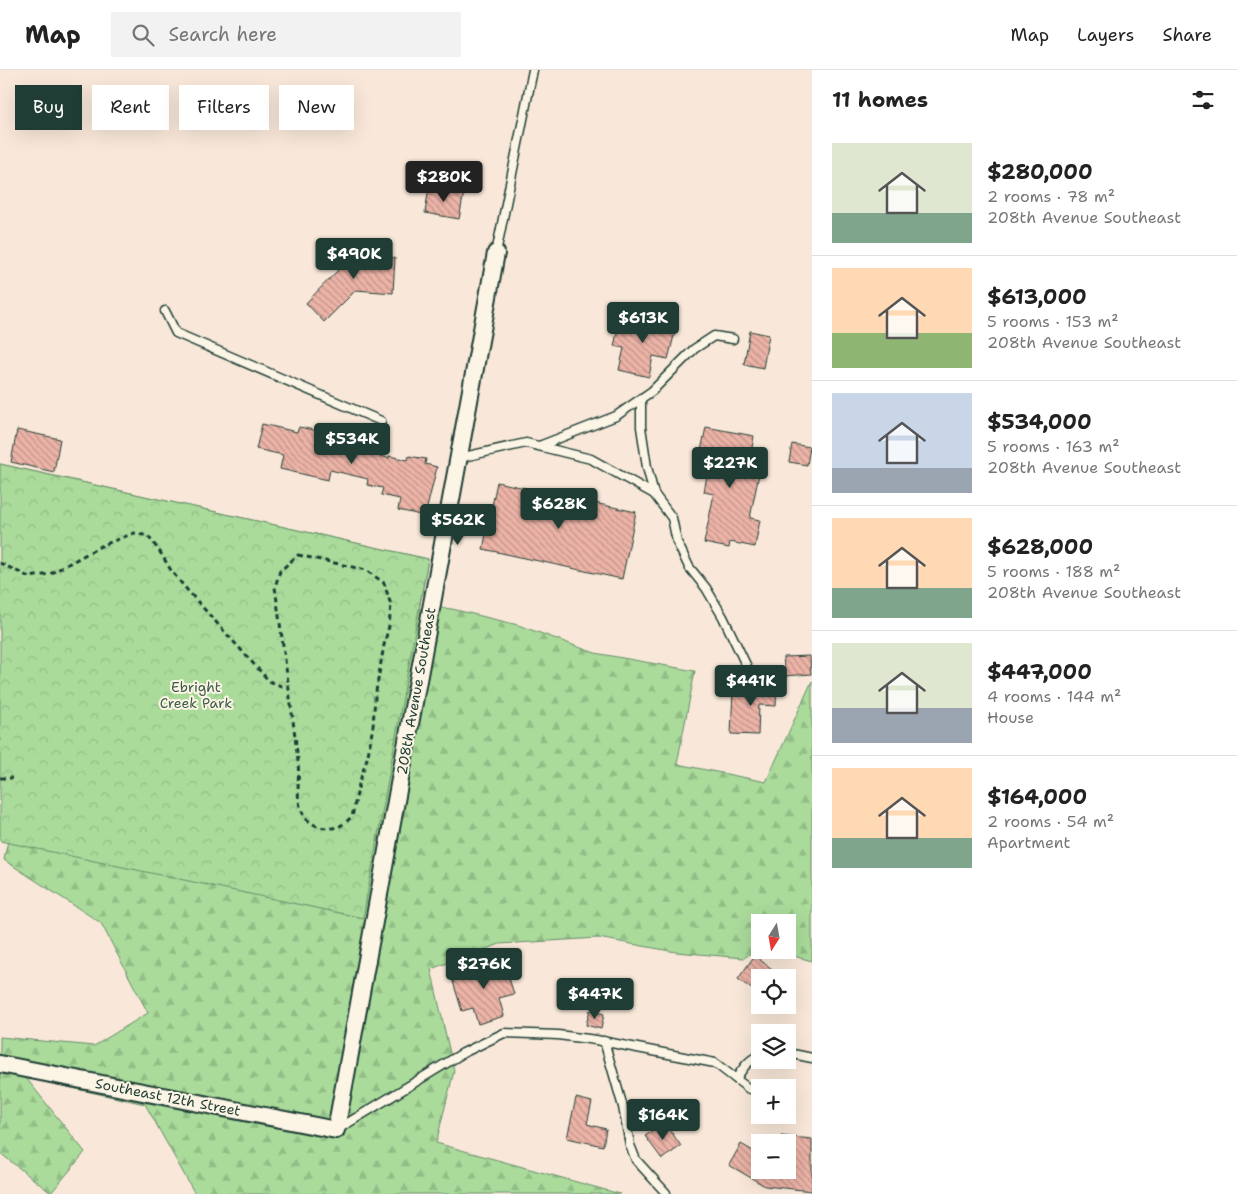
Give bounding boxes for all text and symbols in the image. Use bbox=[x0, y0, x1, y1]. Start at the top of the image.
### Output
search box bbox=[111, 12, 461, 57]
text: Map bbox=[25, 19, 81, 51]
icon: search bbox=[129, 21, 157, 49]
text: Search here bbox=[169, 22, 277, 47]
text: Map bbox=[1011, 23, 1049, 47]
text: Layers bbox=[1077, 23, 1134, 47]
text: Share bbox=[1162, 23, 1212, 47]
chip: Buy bbox=[15, 85, 82, 130]
chip: Rent bbox=[92, 85, 169, 130]
chip: Filters bbox=[179, 85, 269, 130]
chip: New bbox=[279, 85, 354, 130]
text: 11 homes bbox=[832, 86, 928, 114]
icon: filters bbox=[1189, 86, 1217, 114]
text: $280,000 bbox=[987, 158, 1093, 186]
pin: $280K bbox=[409, 160, 479, 203]
icon: home bbox=[872, 163, 932, 223]
text: $280K bbox=[417, 166, 471, 187]
text: 2 rooms · 78 m² bbox=[987, 186, 1115, 207]
text: 208th Avenue Southeast bbox=[987, 207, 1181, 228]
pin: $490K bbox=[319, 238, 389, 280]
text: $490K bbox=[327, 243, 381, 264]
text: $613,000 bbox=[987, 283, 1087, 311]
icon: home bbox=[872, 288, 932, 348]
pin: $613K bbox=[608, 302, 678, 344]
text: $613K bbox=[618, 307, 668, 328]
text: 5 rooms · 153 m² bbox=[987, 311, 1119, 332]
text: 208th Avenue Southeast bbox=[987, 332, 1181, 353]
text: $534,000 bbox=[987, 408, 1092, 436]
icon: home bbox=[872, 413, 932, 473]
pin: $534K bbox=[317, 422, 387, 465]
text: $534K bbox=[325, 428, 379, 449]
text: 5 rooms · 163 m² bbox=[987, 436, 1120, 457]
pin: $227K bbox=[695, 446, 765, 489]
text: $227K bbox=[703, 452, 757, 473]
text: 208th Avenue Southeast bbox=[987, 457, 1181, 478]
pin: $628K bbox=[524, 488, 594, 530]
text: $628K bbox=[532, 493, 586, 514]
pin: $562K bbox=[423, 504, 493, 546]
text: $562K bbox=[431, 509, 485, 530]
text: $628,000 bbox=[987, 533, 1093, 561]
icon: home bbox=[872, 538, 932, 598]
text: 5 rooms · 188 m² bbox=[987, 561, 1120, 582]
text: 208th Avenue Southeast bbox=[987, 582, 1181, 603]
street label: 208th Avenue Southeast bbox=[392, 606, 440, 776]
text: $447,000 bbox=[987, 658, 1092, 686]
icon: home bbox=[872, 663, 932, 723]
pin: $441K bbox=[716, 664, 786, 707]
text: $441K bbox=[726, 670, 776, 691]
park label: Ebright Creek Park bbox=[160, 678, 232, 712]
text: 4 rooms · 144 m² bbox=[987, 686, 1121, 707]
text: House bbox=[987, 707, 1034, 728]
text: $164,000 bbox=[987, 783, 1087, 811]
icon: home bbox=[872, 788, 932, 848]
text: 2 rooms · 54 m² bbox=[987, 811, 1114, 832]
text: Apartment bbox=[987, 832, 1070, 853]
north arrow bbox=[751, 914, 796, 959]
map controls bbox=[751, 914, 796, 1179]
pin: $276K bbox=[449, 948, 519, 990]
text: $276K bbox=[457, 953, 511, 974]
button: locate bbox=[751, 969, 796, 1014]
pin: $447K bbox=[560, 978, 630, 1020]
text: $447K bbox=[568, 983, 622, 1004]
button: layers bbox=[751, 1024, 796, 1069]
street label: Southeast 12th Street bbox=[94, 1074, 242, 1120]
button: + bbox=[751, 1079, 796, 1124]
pin: $164K bbox=[628, 1098, 698, 1141]
text: $164K bbox=[638, 1104, 688, 1125]
button: − bbox=[751, 1134, 796, 1179]

